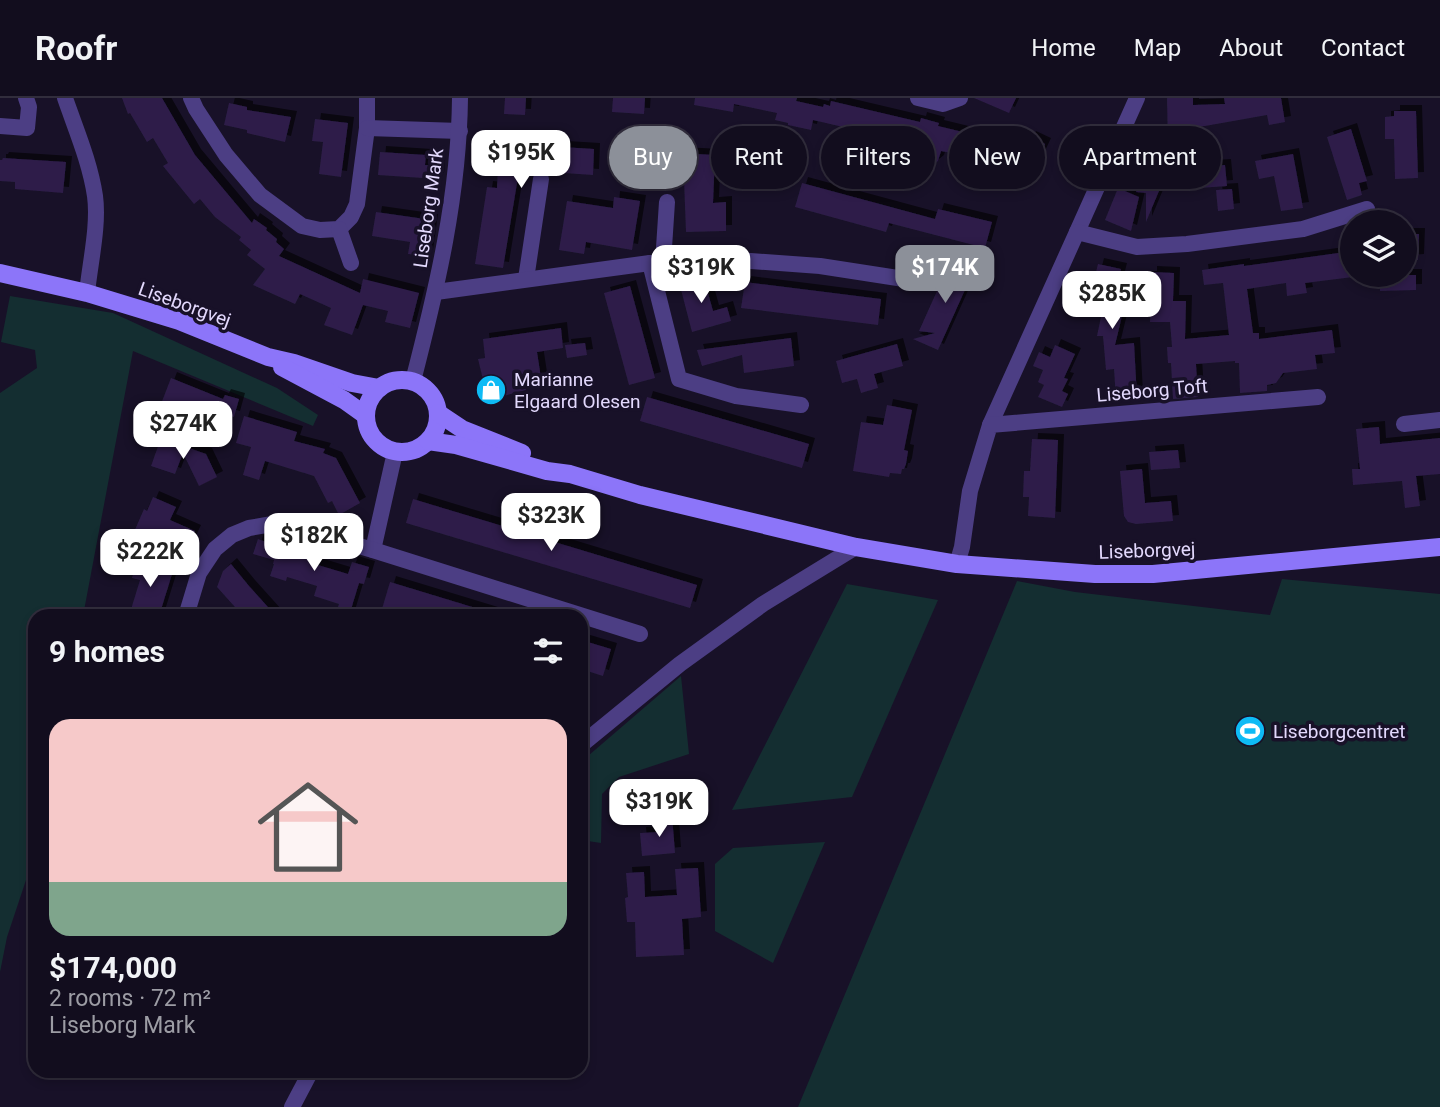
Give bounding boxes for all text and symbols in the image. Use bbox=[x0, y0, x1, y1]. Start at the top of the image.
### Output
text: Roofr bbox=[35, 29, 117, 68]
text: Home bbox=[1031, 34, 1096, 62]
text: Map bbox=[1134, 34, 1181, 62]
text: About bbox=[1219, 34, 1283, 62]
text: Contact bbox=[1321, 34, 1405, 62]
chip: Buy bbox=[609, 126, 697, 189]
chip: Rent bbox=[711, 126, 807, 189]
chip: Filters bbox=[821, 126, 935, 189]
chip: New bbox=[949, 126, 1045, 189]
chip: Apartment bbox=[1059, 126, 1221, 189]
pin: $195K bbox=[472, 130, 570, 190]
text: $195K bbox=[487, 139, 555, 166]
street label: Liseborg Mark bbox=[409, 146, 448, 270]
map controls bbox=[1340, 210, 1417, 287]
button: layers bbox=[1340, 210, 1417, 287]
pin: $319K bbox=[652, 246, 750, 305]
pin: $174K bbox=[896, 246, 994, 305]
text: $319K bbox=[667, 254, 735, 281]
text: $174K bbox=[911, 254, 979, 281]
pin: $285K bbox=[1063, 272, 1161, 331]
street label: Liseborgvej bbox=[135, 277, 234, 332]
text: $285K bbox=[1078, 280, 1146, 307]
place label: Marianne Elgaard Olesen bbox=[514, 368, 641, 413]
shop icon: Marianne Elgaard Olesen bbox=[474, 373, 508, 407]
street label: Liseborg Toft bbox=[1095, 374, 1209, 407]
pin: $274K bbox=[134, 402, 232, 461]
text: $274K bbox=[149, 410, 217, 437]
pin: $323K bbox=[502, 494, 600, 553]
text: $323K bbox=[517, 502, 585, 529]
pin: $182K bbox=[265, 514, 363, 573]
text: $182K bbox=[280, 522, 348, 549]
pin: $222K bbox=[101, 530, 199, 589]
street label: Liseborgvej bbox=[1098, 537, 1196, 564]
text: $222K bbox=[116, 538, 184, 565]
icon: filters bbox=[529, 632, 567, 670]
text: 9 homes bbox=[49, 634, 165, 669]
sports icon: Liseborgcentret bbox=[1233, 714, 1267, 748]
place label: Liseborgcentret bbox=[1273, 720, 1405, 743]
icon: home bbox=[245, 764, 371, 890]
pin: $319K bbox=[610, 780, 708, 839]
text: $319K bbox=[625, 788, 693, 815]
text: $174,000 bbox=[49, 950, 177, 985]
text: 2 rooms · 72 m² bbox=[49, 985, 211, 1012]
text: Liseborg Mark bbox=[49, 1012, 195, 1039]

